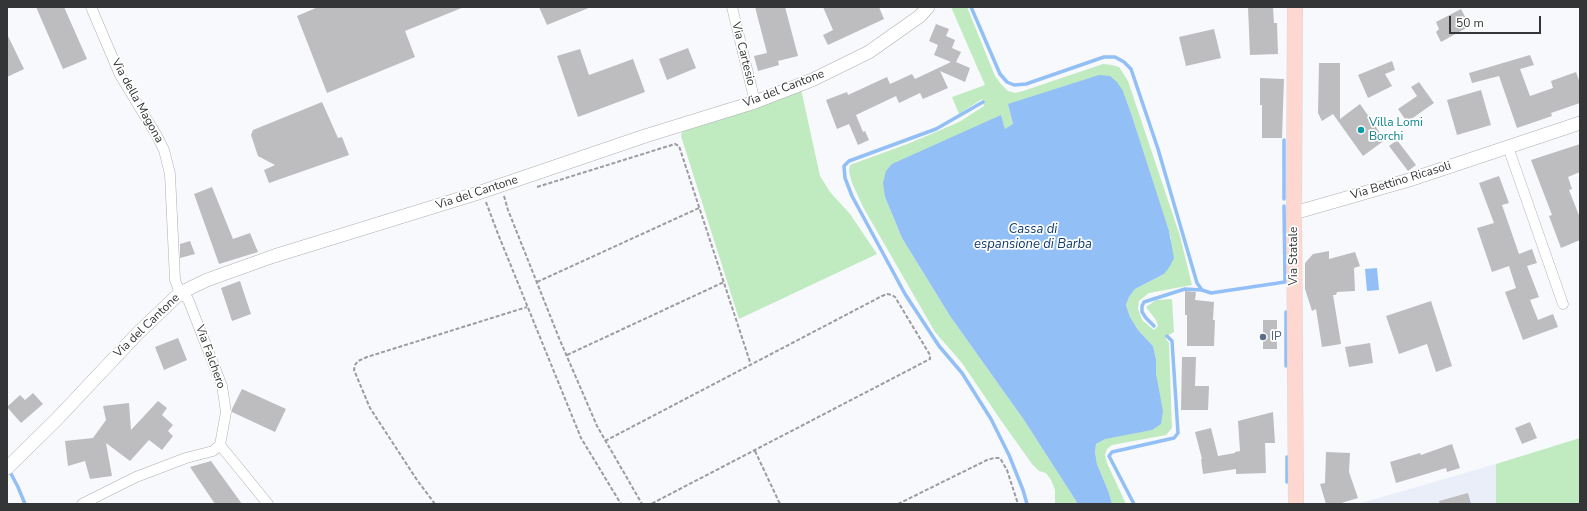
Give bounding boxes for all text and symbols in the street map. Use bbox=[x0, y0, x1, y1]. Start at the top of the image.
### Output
scale bar bbox=[1451, 8, 1543, 34]
text: 50 m bbox=[1456, 15, 1484, 31]
street label: Via Cartesio bbox=[728, 21, 758, 87]
street label: Via della Magona bbox=[108, 56, 166, 146]
street label: Via del Cantone bbox=[741, 67, 827, 111]
place label: Villa Lomi Borchi bbox=[1369, 116, 1423, 144]
marker: Villa Lomi Borchi bbox=[1356, 125, 1366, 135]
street label: Via Bettino Ricasoli bbox=[1349, 159, 1453, 203]
street label: Via del Cantone bbox=[434, 173, 520, 213]
water label: Cassa di espansione di Barba bbox=[974, 222, 1092, 253]
street label: Via Statale bbox=[1287, 227, 1301, 285]
street label: Via del Cantone bbox=[111, 291, 183, 361]
street label: Via Falchero bbox=[192, 323, 228, 391]
place label: IP bbox=[1271, 330, 1282, 344]
marker: IP bbox=[1258, 332, 1268, 342]

